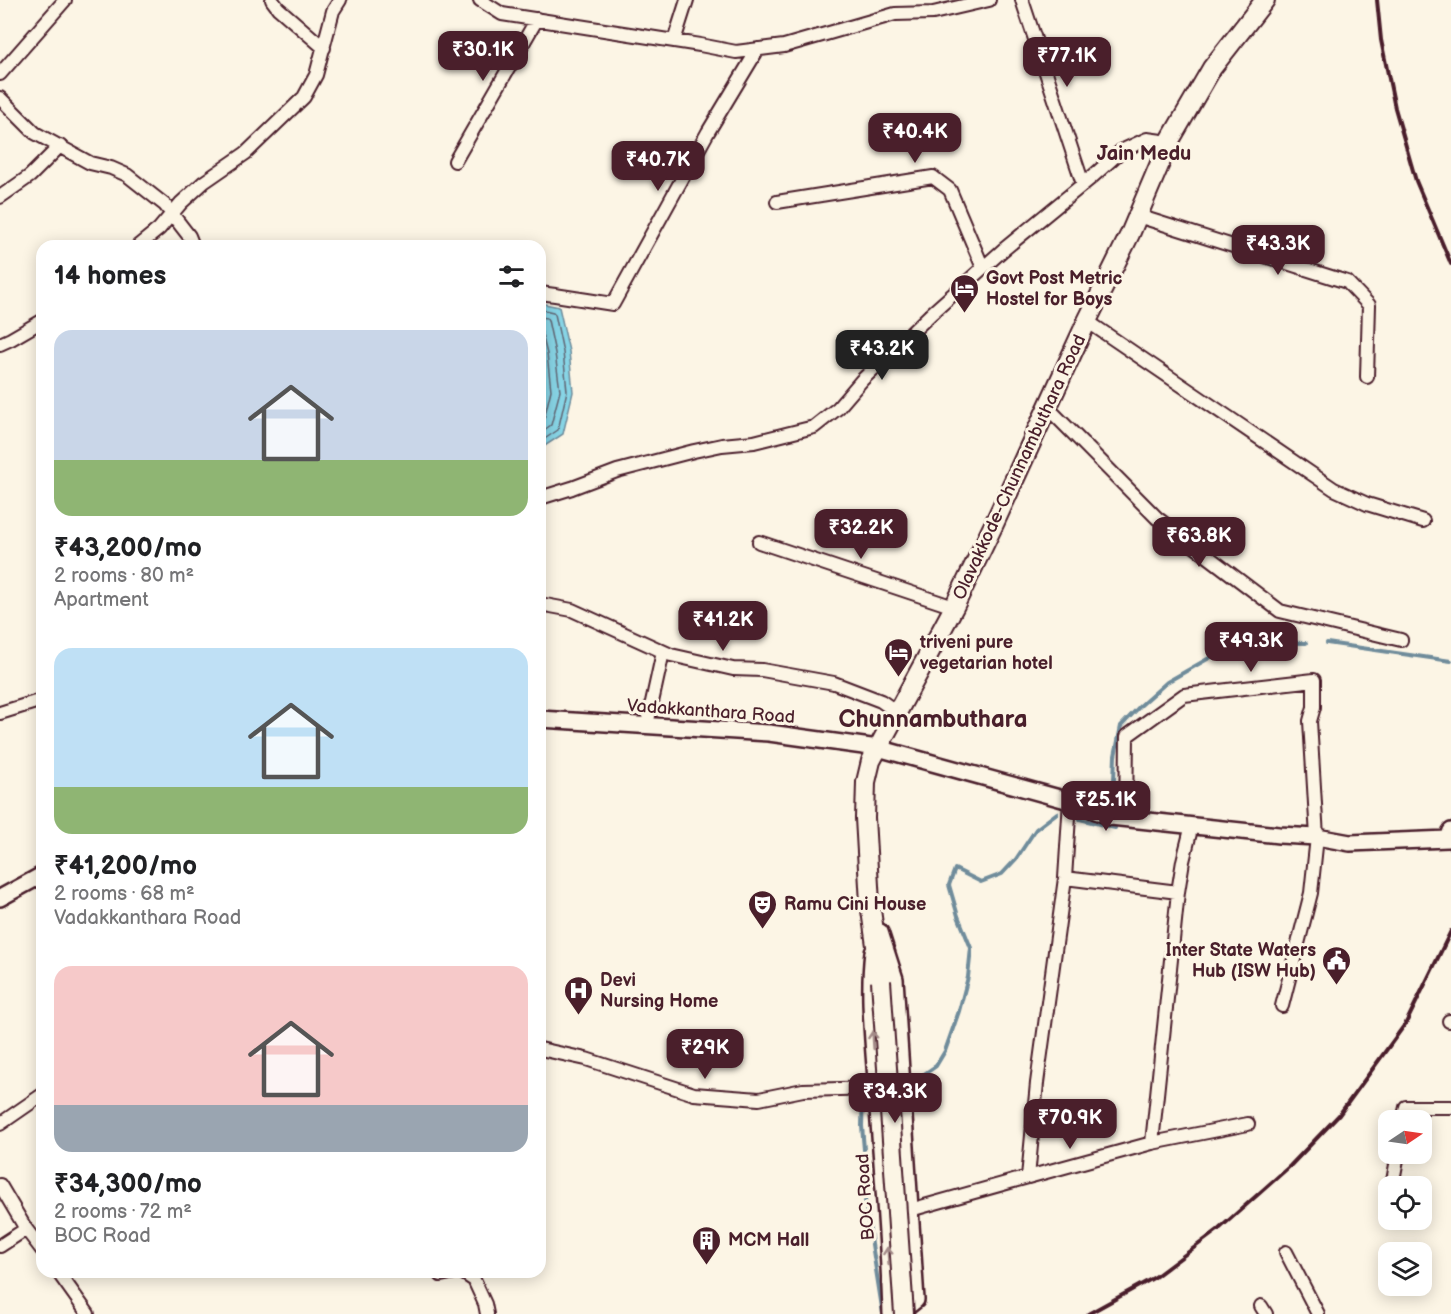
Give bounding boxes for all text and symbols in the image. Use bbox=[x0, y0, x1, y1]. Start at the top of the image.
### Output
pin: ₹30.1K bbox=[434, 31, 532, 82]
pin: ₹77.1K bbox=[1018, 37, 1116, 88]
text: ₹30.1K bbox=[452, 38, 514, 62]
text: ₹77.1K bbox=[1037, 44, 1097, 68]
pin: ₹40.4K bbox=[866, 113, 964, 164]
text: ₹40.4K bbox=[882, 120, 948, 144]
pin: ₹40.7K bbox=[609, 141, 707, 192]
district label: Jain Medu bbox=[1097, 142, 1191, 166]
text: ₹40.7K bbox=[626, 148, 690, 172]
pin: ₹43.3K bbox=[1229, 225, 1327, 276]
text: ₹43.3K bbox=[1246, 232, 1310, 256]
icon: filters bbox=[495, 260, 528, 293]
text: 14 homes bbox=[54, 261, 166, 292]
place label: Govt Post Metric Hostel for Boys bbox=[986, 268, 1123, 310]
hotel icon: Govt Post Metric Hostel for Boys bbox=[949, 272, 981, 314]
pin: ₹43.2K bbox=[833, 330, 931, 381]
street label: Olavakkode-Chunnambuthara Road bbox=[949, 331, 1090, 603]
text: ₹43.2K bbox=[850, 337, 914, 361]
icon: home bbox=[237, 369, 345, 477]
pin: ₹32.2K bbox=[812, 509, 910, 560]
text: ₹32.2K bbox=[828, 516, 894, 540]
pin: ₹63.8K bbox=[1150, 517, 1248, 568]
text: ₹63.8K bbox=[1166, 524, 1232, 548]
text: ₹43,200/mo bbox=[54, 533, 202, 564]
text: 2 rooms · 80 m² bbox=[54, 564, 194, 588]
text: Apartment bbox=[54, 588, 149, 612]
pin: ₹41.2K bbox=[674, 601, 772, 652]
text: ₹41.2K bbox=[692, 608, 754, 632]
pin: ₹49.3K bbox=[1202, 622, 1300, 673]
text: ₹49.3K bbox=[1219, 629, 1283, 653]
place label: triveni pure vegetarian hotel bbox=[919, 632, 1053, 674]
hotel icon: triveni pure vegetarian hotel bbox=[883, 636, 915, 678]
icon: home bbox=[237, 687, 345, 795]
street label: Vadakkanthara Road bbox=[626, 695, 796, 728]
district label: Chunnambuthara bbox=[839, 705, 1028, 734]
pin: ₹25.1K bbox=[1057, 781, 1155, 832]
text: ₹25.1K bbox=[1075, 788, 1137, 812]
text: ₹41,200/mo bbox=[54, 851, 197, 882]
text: 2 rooms · 68 m² bbox=[54, 882, 195, 906]
theatre icon: Ramu Cini House bbox=[747, 888, 779, 930]
place label: Ramu Cini House bbox=[784, 894, 926, 915]
text: Vadakkanthara Road bbox=[54, 906, 241, 930]
place label: Inter State Waters Hub (ISW Hub) bbox=[1166, 940, 1316, 982]
public building icon: Inter State Waters Hub (ISW Hub) bbox=[1321, 944, 1353, 986]
place label: Devi Nursing Home bbox=[600, 970, 718, 1012]
hospital icon: Devi Nursing Home bbox=[563, 974, 595, 1016]
icon: home bbox=[237, 1005, 345, 1113]
pin: ₹29K bbox=[669, 1029, 741, 1080]
one-way arrow bbox=[867, 1031, 878, 1051]
text: ₹29K bbox=[681, 1036, 729, 1060]
pin: ₹34.3K bbox=[846, 1073, 944, 1124]
text: ₹34.3K bbox=[863, 1080, 927, 1104]
pin: ₹70.9K bbox=[1021, 1099, 1119, 1150]
text: ₹70.9K bbox=[1038, 1106, 1102, 1130]
north arrow bbox=[1378, 1110, 1432, 1164]
map controls bbox=[1378, 1110, 1432, 1296]
street label: BOC Road bbox=[852, 1153, 879, 1241]
text: ₹34,300/mo bbox=[54, 1169, 202, 1200]
button: locate bbox=[1378, 1176, 1432, 1230]
text: 2 rooms · 72 m² bbox=[54, 1200, 192, 1224]
text: BOC Road bbox=[54, 1224, 151, 1248]
building icon: MCM Hall bbox=[691, 1224, 723, 1266]
place label: MCM Hall bbox=[728, 1230, 809, 1251]
button: layers bbox=[1378, 1242, 1432, 1296]
one-way arrow bbox=[883, 1246, 894, 1266]

